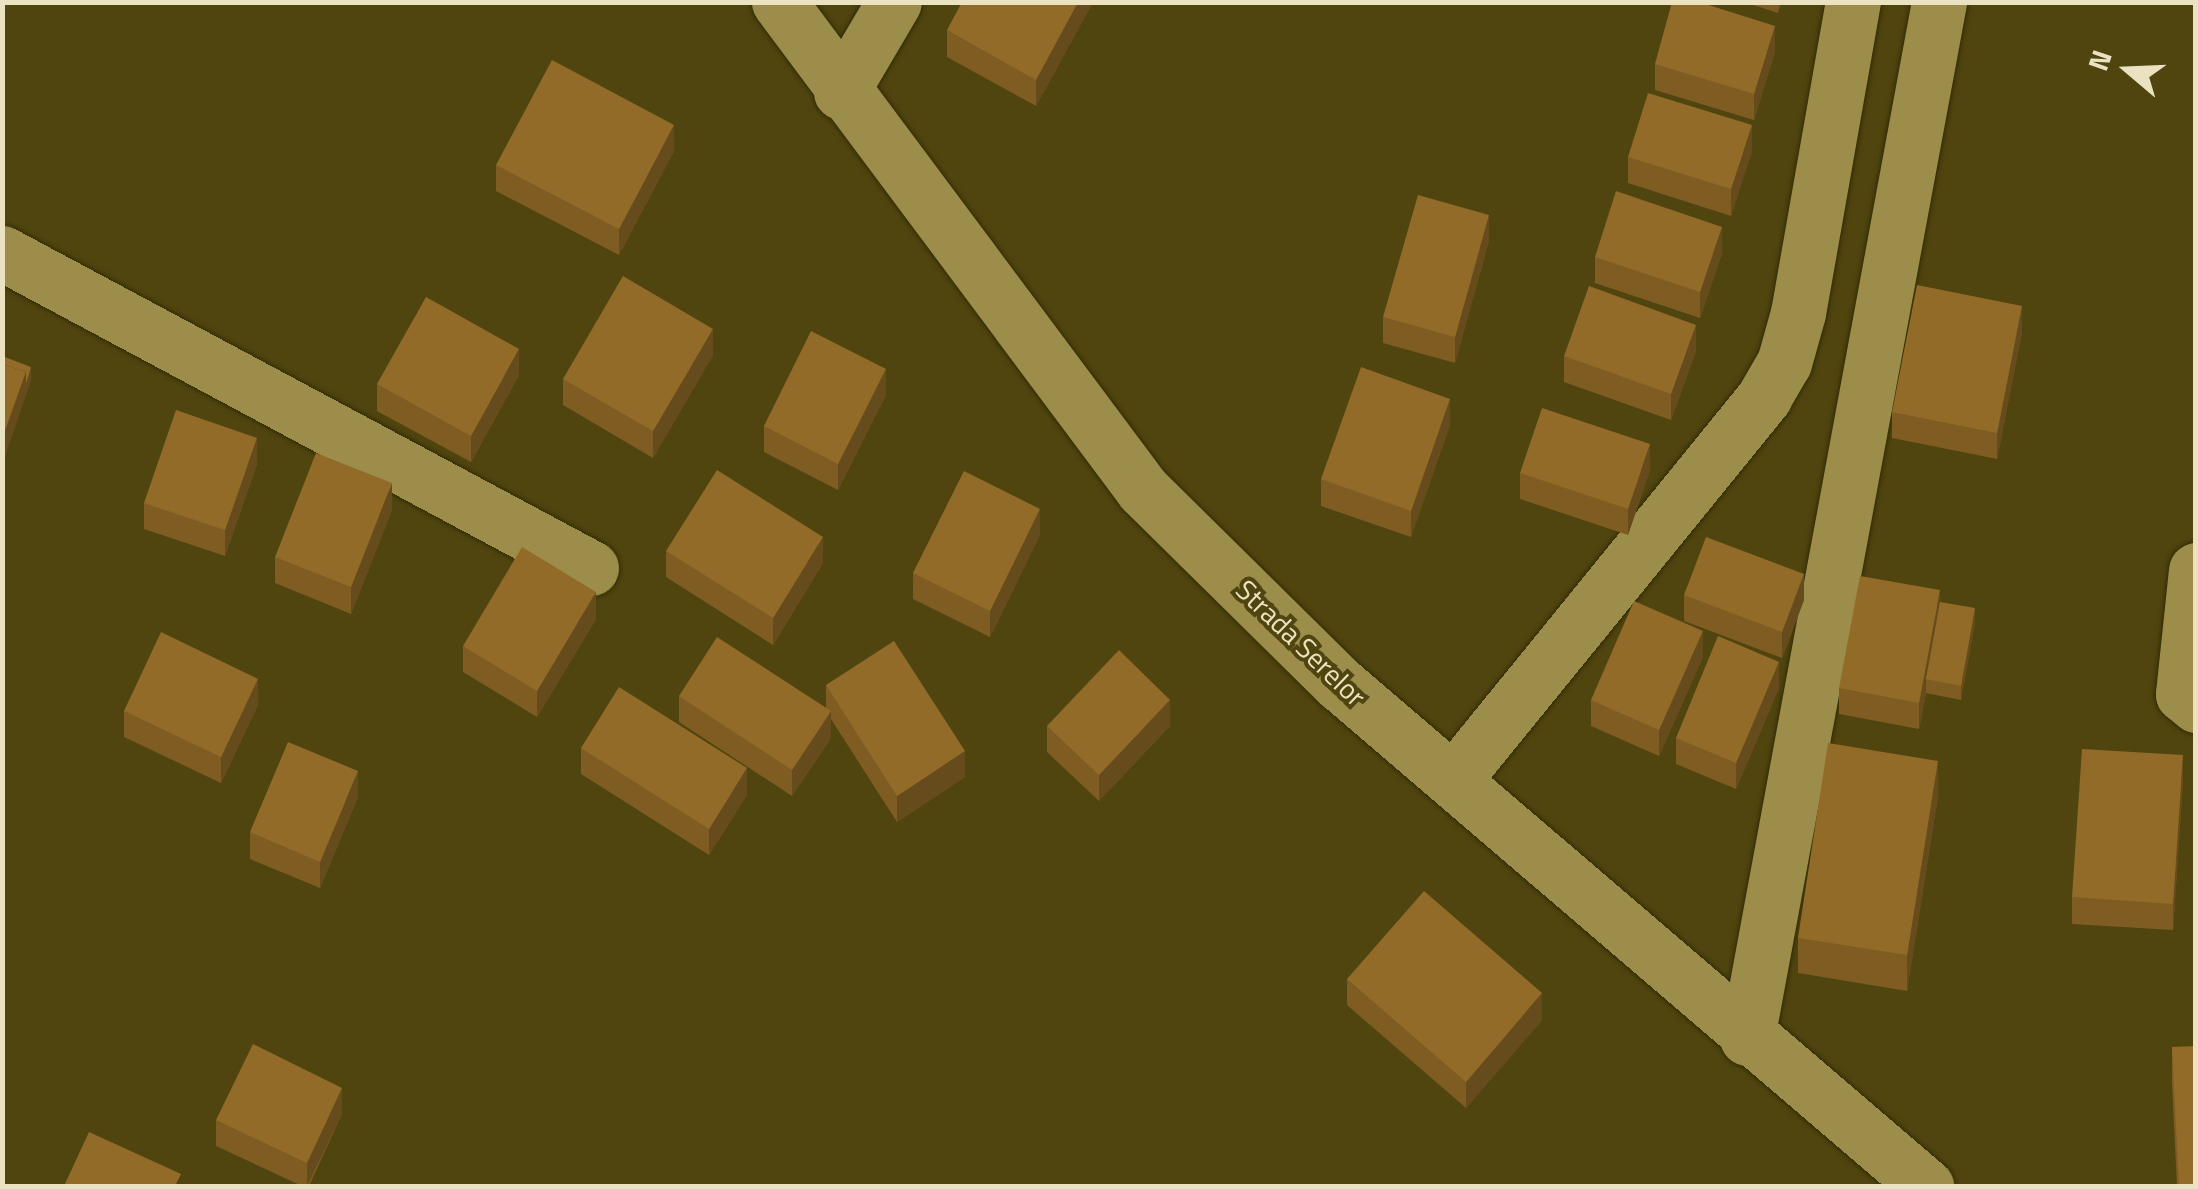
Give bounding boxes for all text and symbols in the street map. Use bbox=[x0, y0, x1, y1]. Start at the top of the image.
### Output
north arrow bbox=[2078, 20, 2178, 120]
text: N bbox=[2076, 44, 2123, 76]
street label: Strada Serelor bbox=[1229, 573, 1373, 713]

